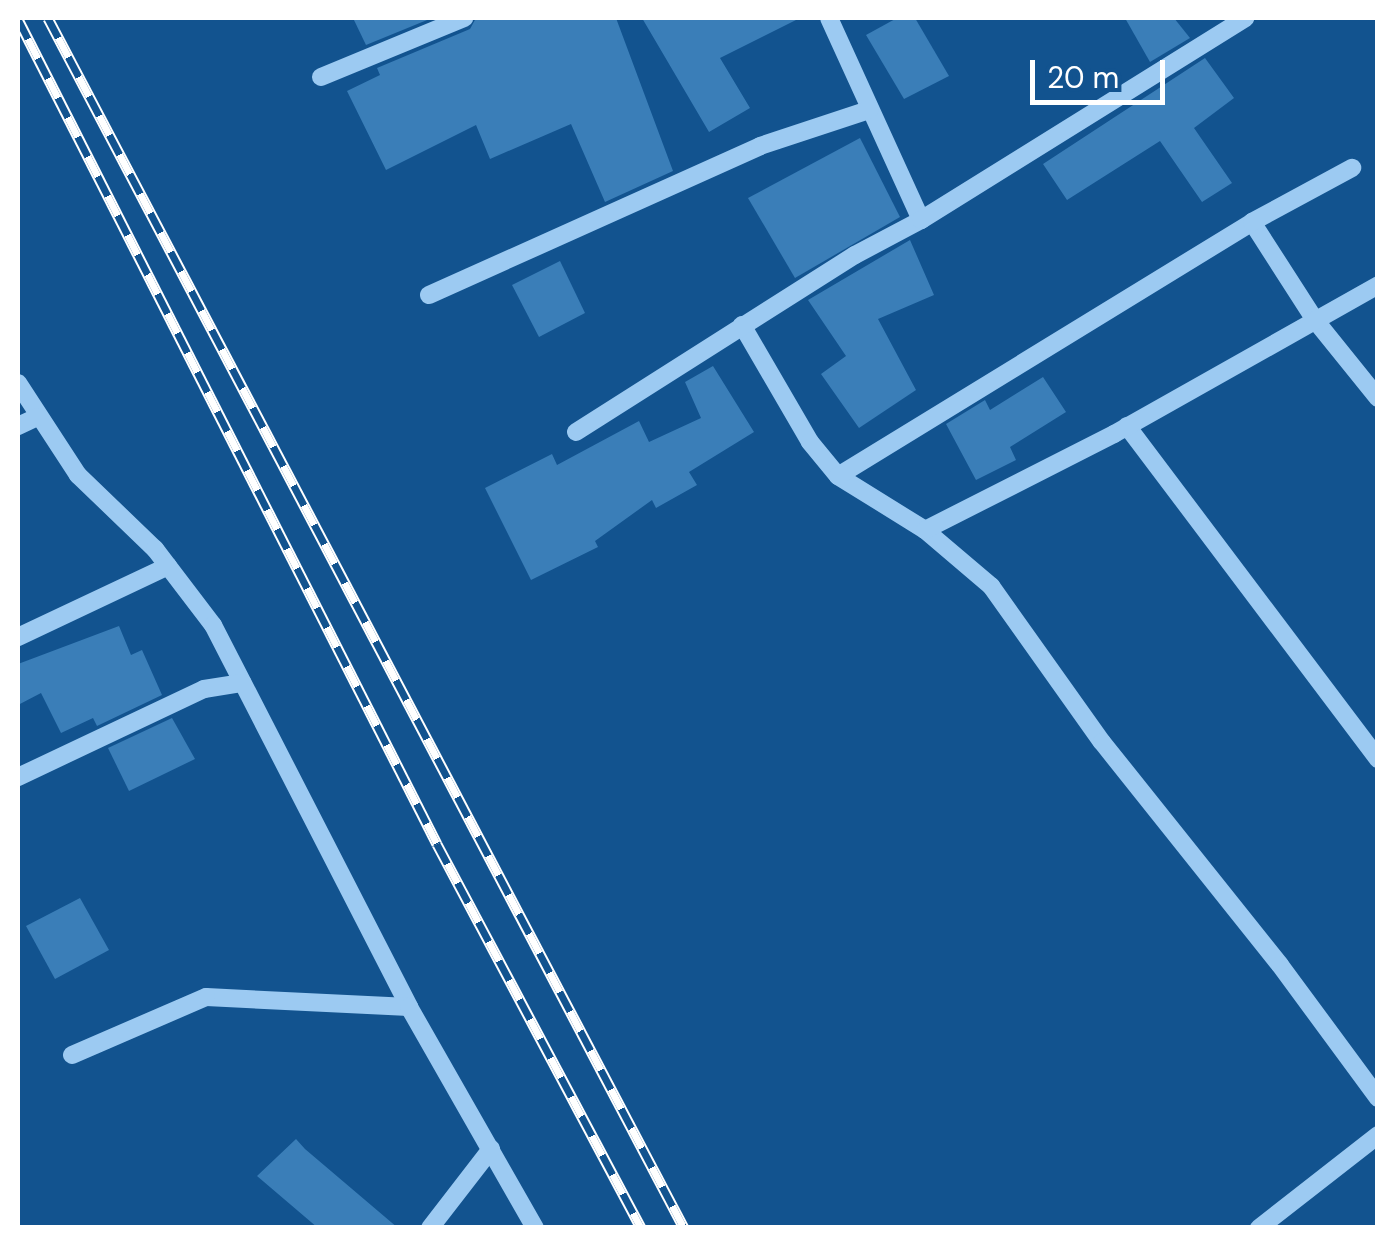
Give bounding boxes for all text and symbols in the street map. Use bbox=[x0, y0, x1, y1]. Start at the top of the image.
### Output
scale bar bbox=[1035, 40, 1170, 102]
text: 20 m bbox=[1047, 58, 1119, 97]

